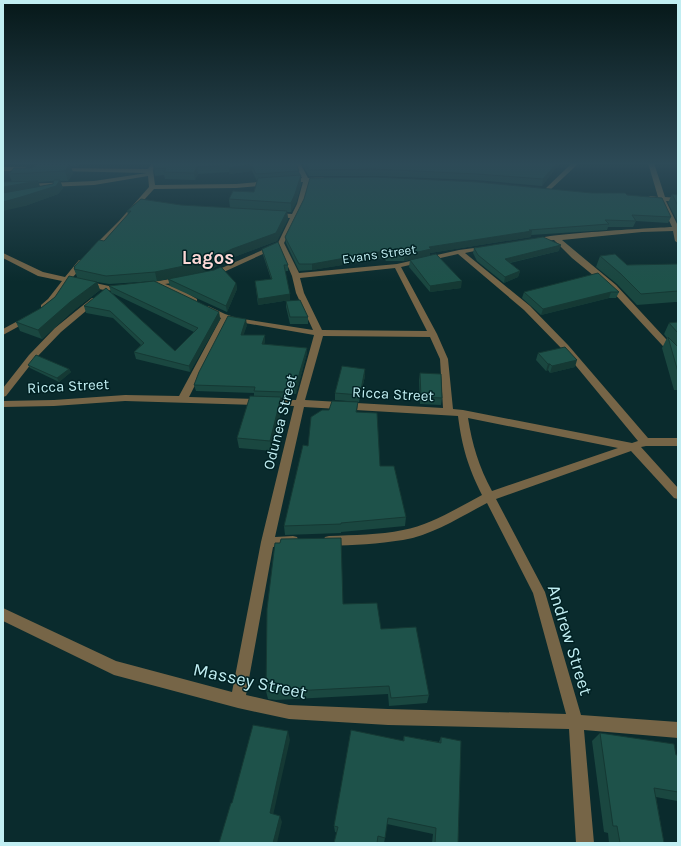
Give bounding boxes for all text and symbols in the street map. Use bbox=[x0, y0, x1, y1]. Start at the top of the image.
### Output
street label: Evans Street bbox=[341, 241, 417, 267]
district label: Lagos bbox=[182, 247, 234, 269]
street label: Odunea Street bbox=[259, 372, 301, 471]
street label: Ricca Street bbox=[27, 375, 110, 397]
street label: Ricca Street bbox=[352, 383, 435, 405]
street label: Andrew Street bbox=[543, 582, 597, 698]
street label: Massey Street bbox=[191, 658, 309, 704]

